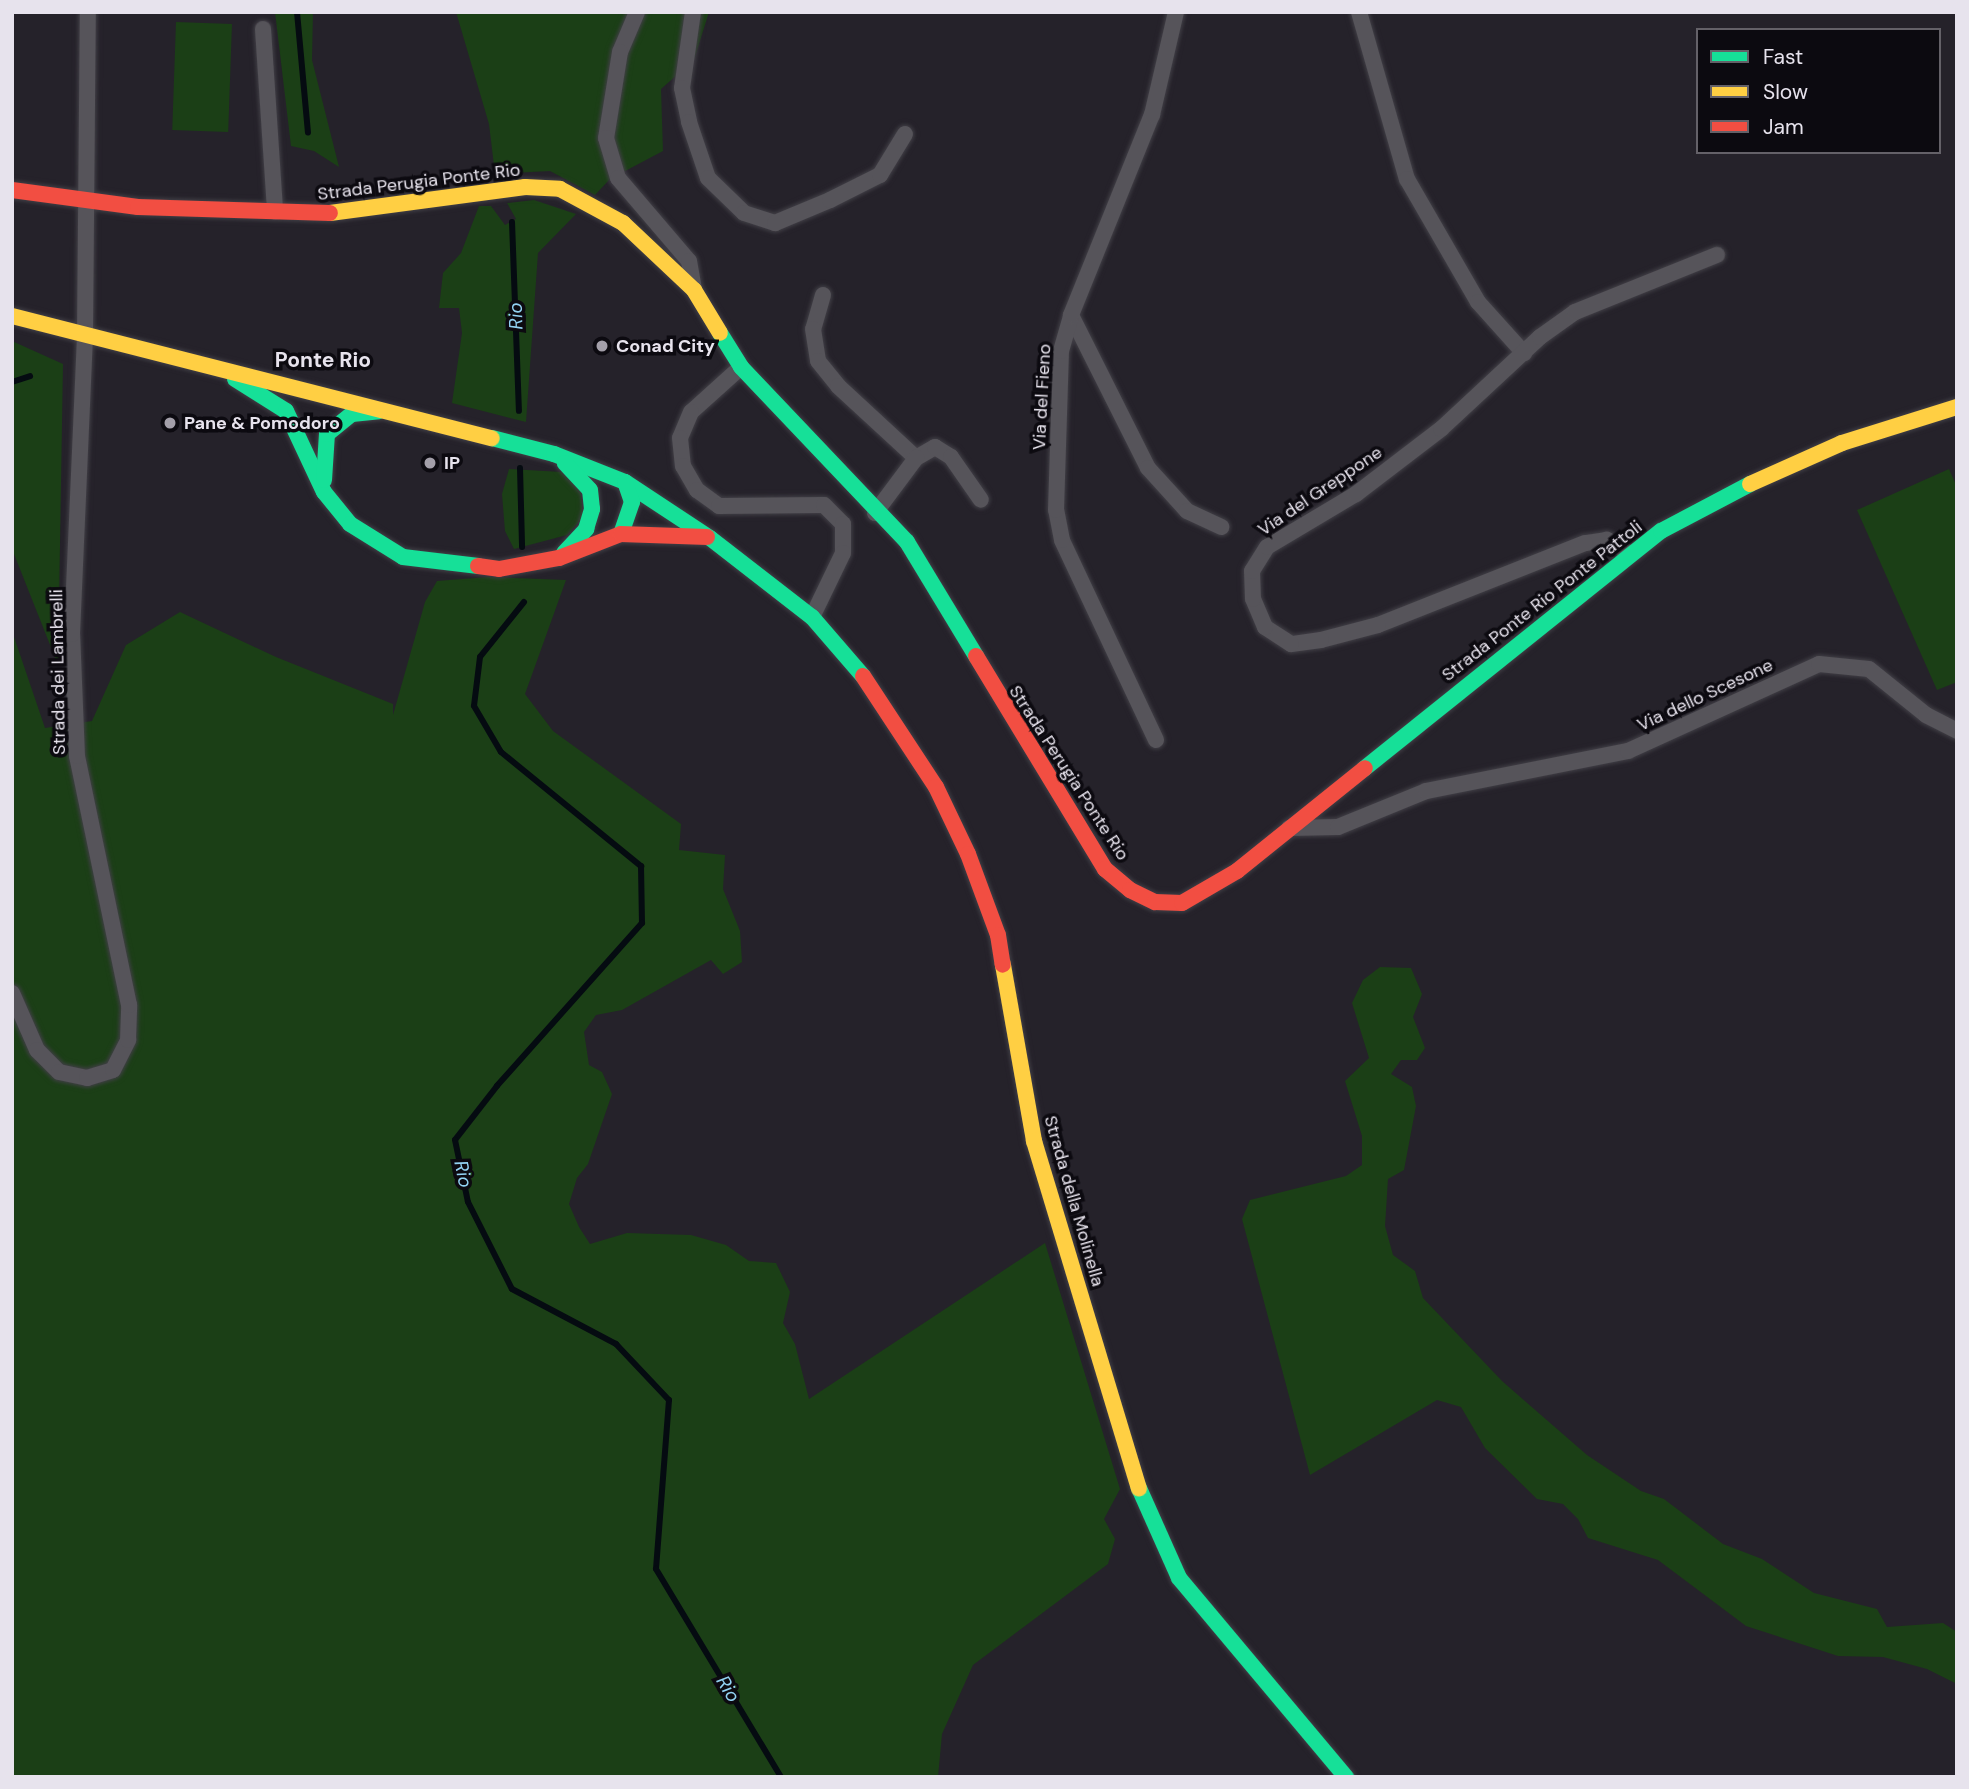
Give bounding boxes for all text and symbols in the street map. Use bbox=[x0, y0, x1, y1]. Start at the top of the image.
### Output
legend bbox=[1696, 28, 1941, 154]
text: Fast bbox=[1763, 43, 1803, 71]
text: Slow bbox=[1763, 78, 1808, 106]
text: Jam bbox=[1763, 113, 1804, 141]
street label: Strada Perugia Ponte Rio bbox=[316, 159, 522, 205]
water label: Rio bbox=[504, 302, 528, 330]
place label: Conad City bbox=[616, 335, 715, 357]
marker: Conad City bbox=[594, 338, 610, 354]
street label: Via del Fieno bbox=[1028, 343, 1056, 451]
district label: Ponte Rio bbox=[275, 347, 371, 373]
place label: Pane & Pomodoro bbox=[184, 412, 340, 434]
marker: Pane & Pomodoro bbox=[162, 415, 178, 431]
street label: Via del Greppone bbox=[1254, 441, 1386, 541]
place label: IP bbox=[444, 452, 460, 474]
marker: IP bbox=[422, 455, 438, 471]
street label: Strada Ponte Rio Ponte Pattoli bbox=[1438, 516, 1646, 686]
street label: Strada dei Lambrelli bbox=[46, 589, 70, 755]
street label: Via dello Scesone bbox=[1634, 654, 1776, 736]
street label: Strada Perugia Ponte Rio bbox=[1004, 681, 1134, 865]
street label: Strada della Molinella bbox=[1039, 1113, 1109, 1289]
water label: Rio bbox=[449, 1158, 477, 1190]
water label: Rio bbox=[711, 1671, 745, 1707]

